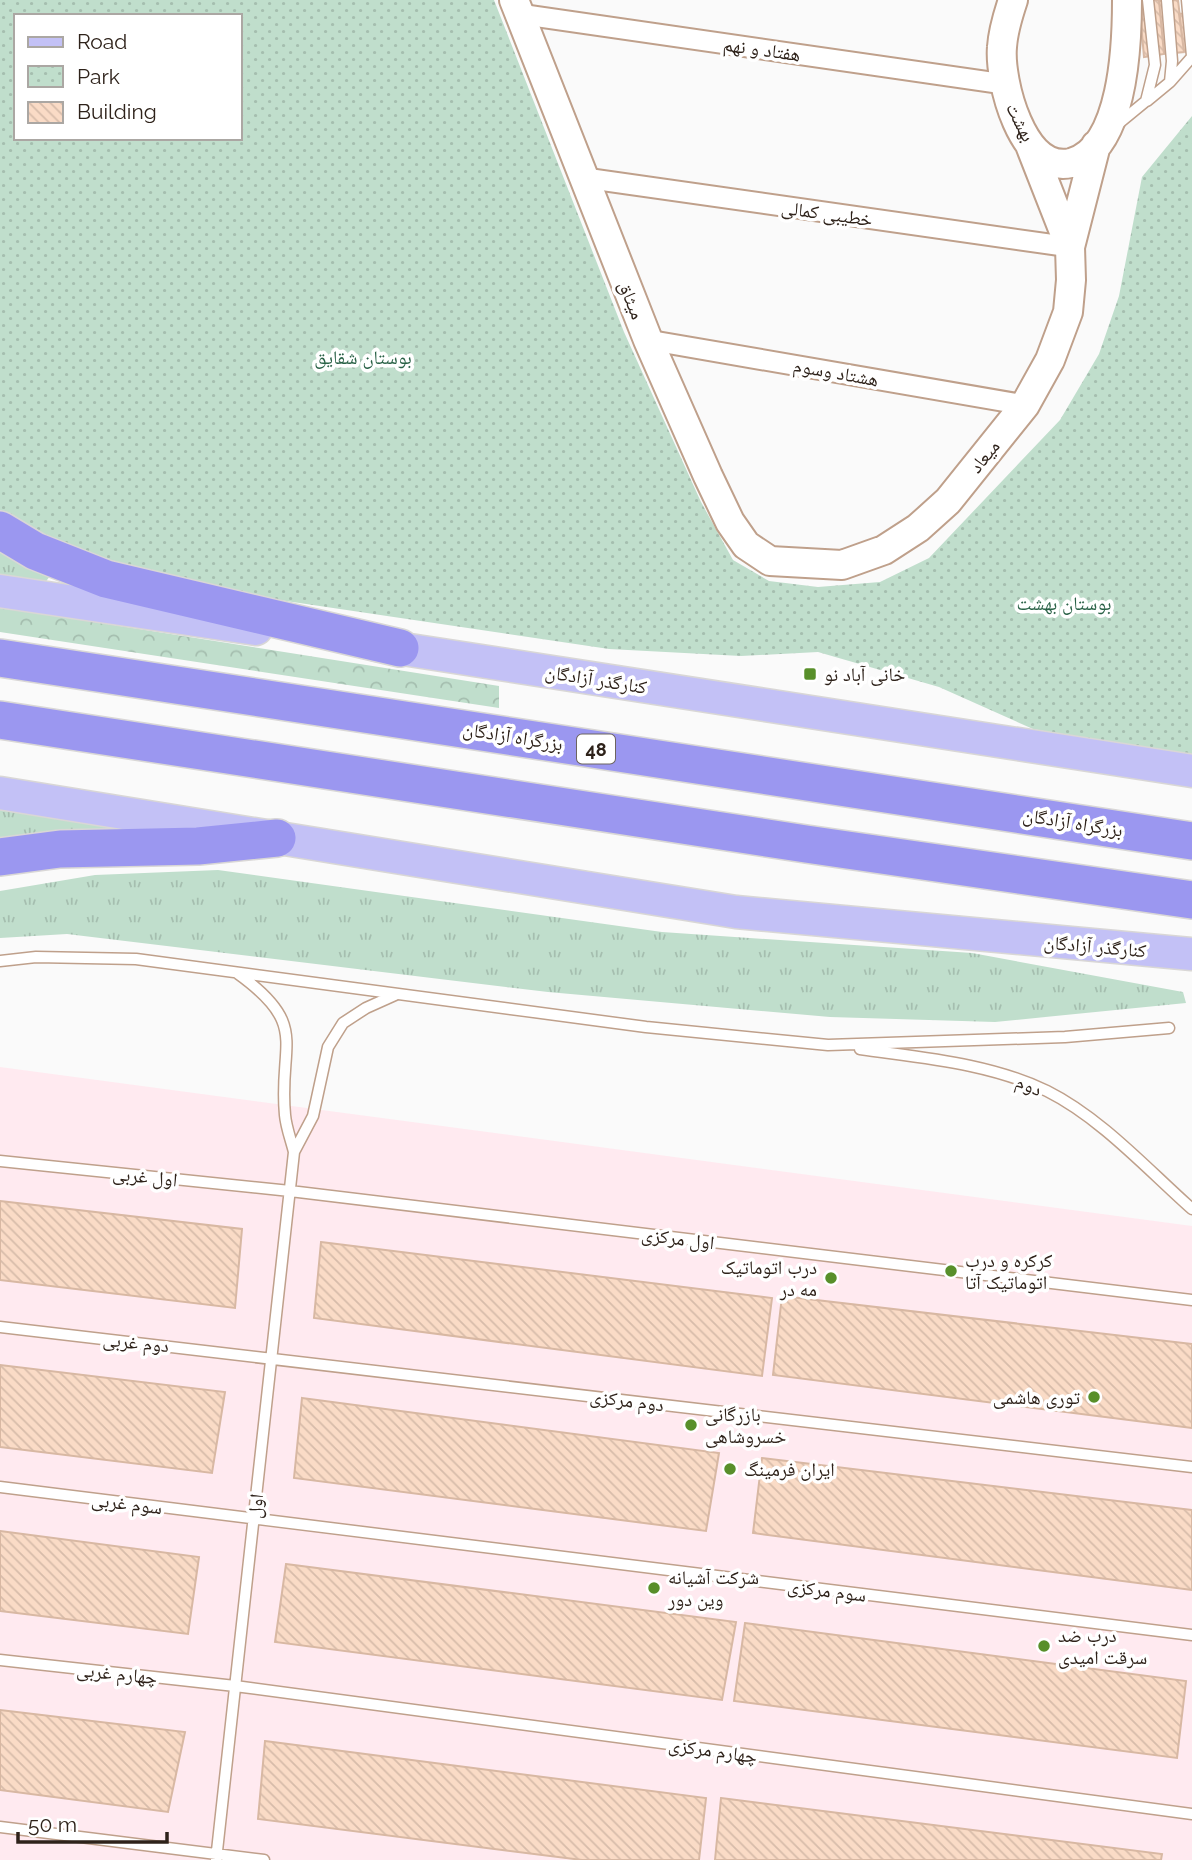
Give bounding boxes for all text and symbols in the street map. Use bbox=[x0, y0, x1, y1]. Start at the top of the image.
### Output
legend bbox=[14, 14, 242, 140]
text: Road bbox=[77, 29, 127, 54]
street label: هفتاد و نهم bbox=[722, 33, 802, 67]
text: Park bbox=[77, 64, 120, 89]
text: Building bbox=[77, 99, 157, 124]
street label: بهشت bbox=[1001, 99, 1040, 146]
street label: خطیبی کمالی bbox=[780, 196, 874, 231]
street label: میثاق bbox=[614, 278, 649, 323]
park label: بوستان شقایق bbox=[314, 346, 412, 369]
street label: هشتاد وسوم bbox=[791, 354, 880, 393]
street label: میعاد bbox=[964, 435, 1004, 477]
park label: بوستان بهشت bbox=[1017, 592, 1111, 615]
street label: کنارگذر آزادگان bbox=[543, 660, 649, 699]
place label: خانی آباد نو bbox=[824, 663, 905, 686]
marker: خانی آباد نو bbox=[802, 666, 818, 682]
street label: بزرگراه آزادگان bbox=[461, 717, 565, 756]
road number: 48 bbox=[577, 734, 615, 764]
street label: بزرگراه آزادگان bbox=[1021, 803, 1125, 842]
street label: کنارگذر آزادگان bbox=[1043, 931, 1147, 962]
street label: دوم bbox=[1012, 1070, 1045, 1103]
street label: اول غربی bbox=[111, 1162, 179, 1191]
street label: اول مرکزی bbox=[640, 1223, 716, 1254]
place label: کرکره و درب اتوماتیک آتا bbox=[965, 1249, 1052, 1294]
place label: درب اتوماتیک مه در bbox=[721, 1256, 817, 1301]
marker: کرکره و درب اتوماتیک آتا bbox=[943, 1263, 959, 1279]
marker: درب اتوماتیک مه در bbox=[823, 1270, 839, 1286]
street label: دوم غربی bbox=[101, 1328, 170, 1359]
street label: دوم مرکزی bbox=[588, 1385, 665, 1418]
place label: توری هاشمی bbox=[993, 1386, 1080, 1409]
marker: توری هاشمی bbox=[1086, 1389, 1102, 1405]
place label: بازرگانی خسروشاهی bbox=[705, 1403, 786, 1448]
marker: بازرگانی خسروشاهی bbox=[683, 1417, 699, 1433]
place label: ایران فرمینگ bbox=[744, 1458, 835, 1481]
marker: ایران فرمینگ bbox=[722, 1461, 738, 1477]
street label: سوم غربی bbox=[90, 1488, 164, 1521]
street label: اول bbox=[243, 1493, 268, 1520]
place label: شرکت آشیانه وین دور bbox=[667, 1566, 759, 1611]
street label: سوم مرکزی bbox=[786, 1574, 868, 1609]
marker: شرکت آشیانه وین دور bbox=[646, 1580, 662, 1596]
place label: درب ضد سرقت امیدی bbox=[1058, 1624, 1147, 1669]
marker: درب ضد سرقت امیدی bbox=[1036, 1638, 1052, 1654]
street label: چهارم غربی bbox=[75, 1658, 159, 1691]
street label: چهارم مرکزی bbox=[667, 1733, 759, 1770]
scale bar bbox=[18, 1800, 166, 1844]
text: 50 m bbox=[28, 1812, 77, 1837]

